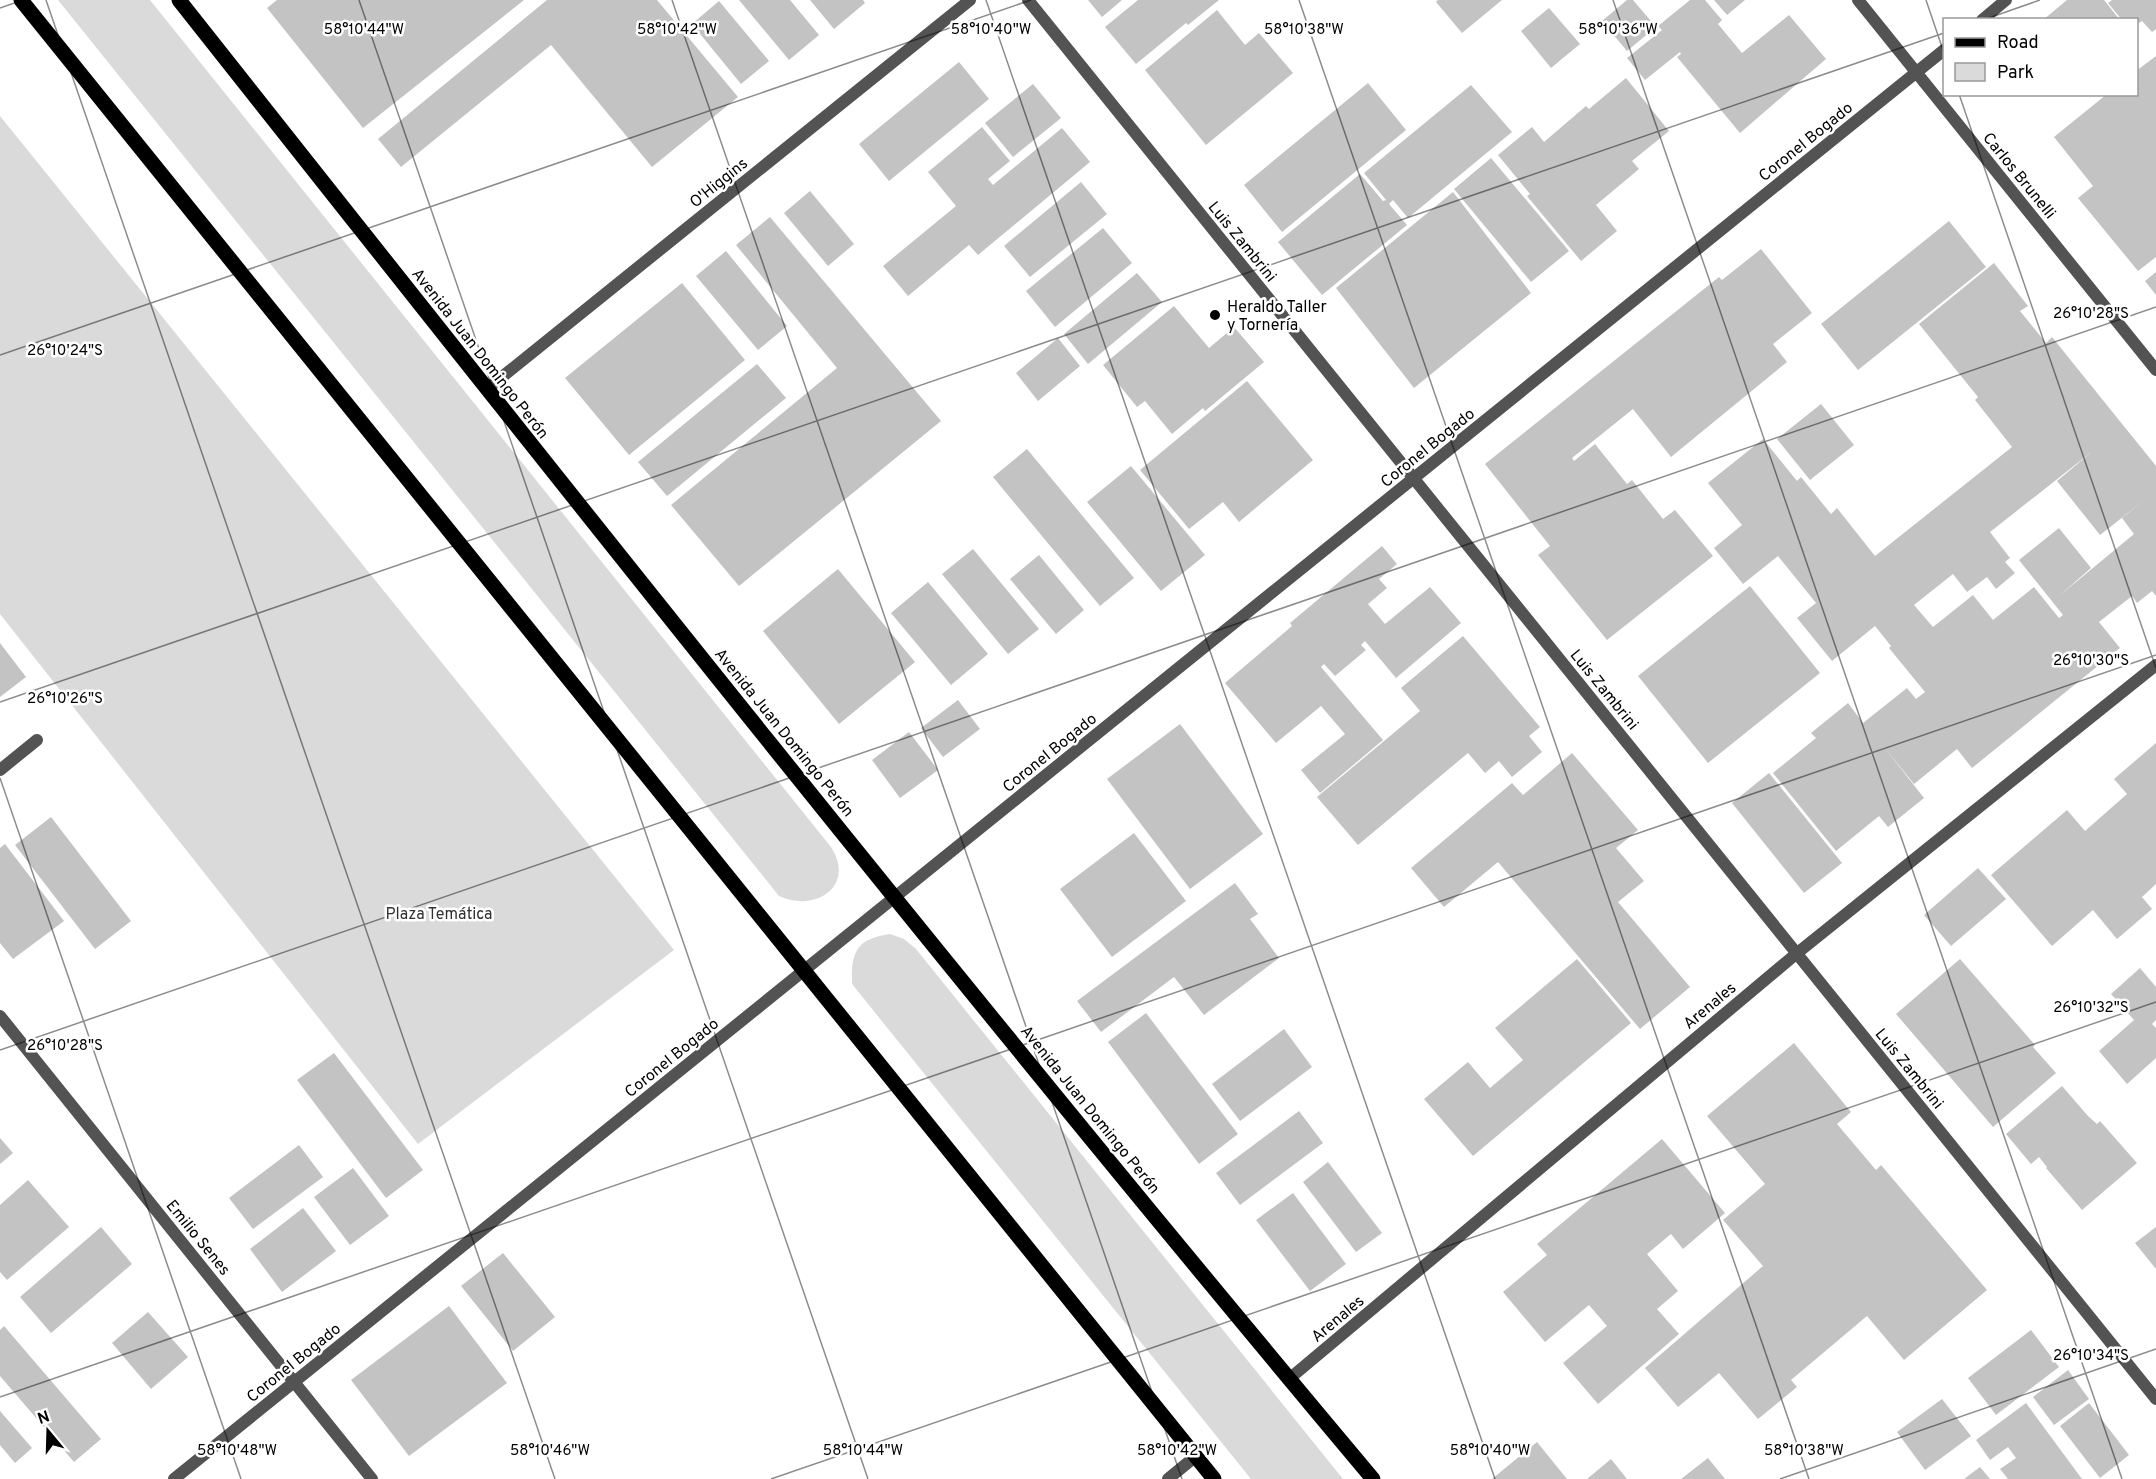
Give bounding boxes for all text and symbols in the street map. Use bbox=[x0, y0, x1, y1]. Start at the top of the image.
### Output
legend bbox=[1943, 18, 2138, 96]
text: 58°10'44"W bbox=[324, 21, 404, 40]
text: 58°10'42"W bbox=[637, 21, 717, 40]
text: 58°10'40"W bbox=[951, 21, 1031, 40]
text: 58°10'38"W bbox=[1264, 21, 1344, 40]
text: 58°10'36"W bbox=[1578, 21, 1658, 40]
text: Road bbox=[1997, 32, 2039, 55]
text: Park bbox=[1997, 62, 2034, 85]
street label: Coronel Bogado bbox=[1755, 98, 1857, 187]
street label: Carlos Brunelli bbox=[1978, 129, 2059, 223]
street label: O'Higgins bbox=[686, 154, 752, 213]
street label: Luis Zambrini bbox=[1203, 198, 1280, 287]
street label: Avenida Juan Domingo Perón bbox=[407, 265, 552, 444]
place label: Heraldo Taller y Tornería bbox=[1227, 298, 1327, 336]
text: 26°10'28"S bbox=[2053, 305, 2129, 324]
marker: Heraldo Taller y Tornería bbox=[1208, 308, 1222, 322]
text: 26°10'24"S bbox=[27, 342, 103, 361]
street label: Coronel Bogado bbox=[1377, 404, 1479, 493]
street label: Avenida Juan Domingo Perón bbox=[709, 645, 858, 822]
street label: Luis Zambrini bbox=[1565, 646, 1642, 735]
text: 26°10'30"S bbox=[2053, 652, 2129, 671]
text: 26°10'26"S bbox=[27, 690, 103, 709]
street label: Coronel Bogado bbox=[999, 709, 1101, 798]
park label: Plaza Temática bbox=[386, 905, 492, 925]
street label: Arenales bbox=[1680, 979, 1741, 1034]
text: 26°10'32"S bbox=[2053, 999, 2129, 1018]
street label: Coronel Bogado bbox=[621, 1014, 723, 1103]
street label: Avenida Juan Domingo Perón bbox=[1015, 1022, 1164, 1199]
street label: Luis Zambrini bbox=[1870, 1025, 1947, 1114]
text: 26°10'28"S bbox=[27, 1037, 103, 1056]
street label: Emilio Senes bbox=[161, 1196, 234, 1280]
street label: Arenales bbox=[1308, 1292, 1369, 1347]
street label: Coronel Bogado bbox=[243, 1319, 345, 1408]
text: 26°10'34"S bbox=[2053, 1347, 2129, 1366]
north arrow bbox=[18, 1401, 78, 1461]
text: N bbox=[35, 1407, 52, 1430]
text: 58°10'48"W bbox=[197, 1442, 277, 1461]
text: 58°10'46"W bbox=[510, 1442, 590, 1461]
text: 58°10'44"W bbox=[823, 1442, 903, 1461]
text: 58°10'42"W bbox=[1137, 1442, 1217, 1461]
text: 58°10'40"W bbox=[1450, 1442, 1530, 1461]
text: 58°10'38"W bbox=[1764, 1442, 1844, 1461]

